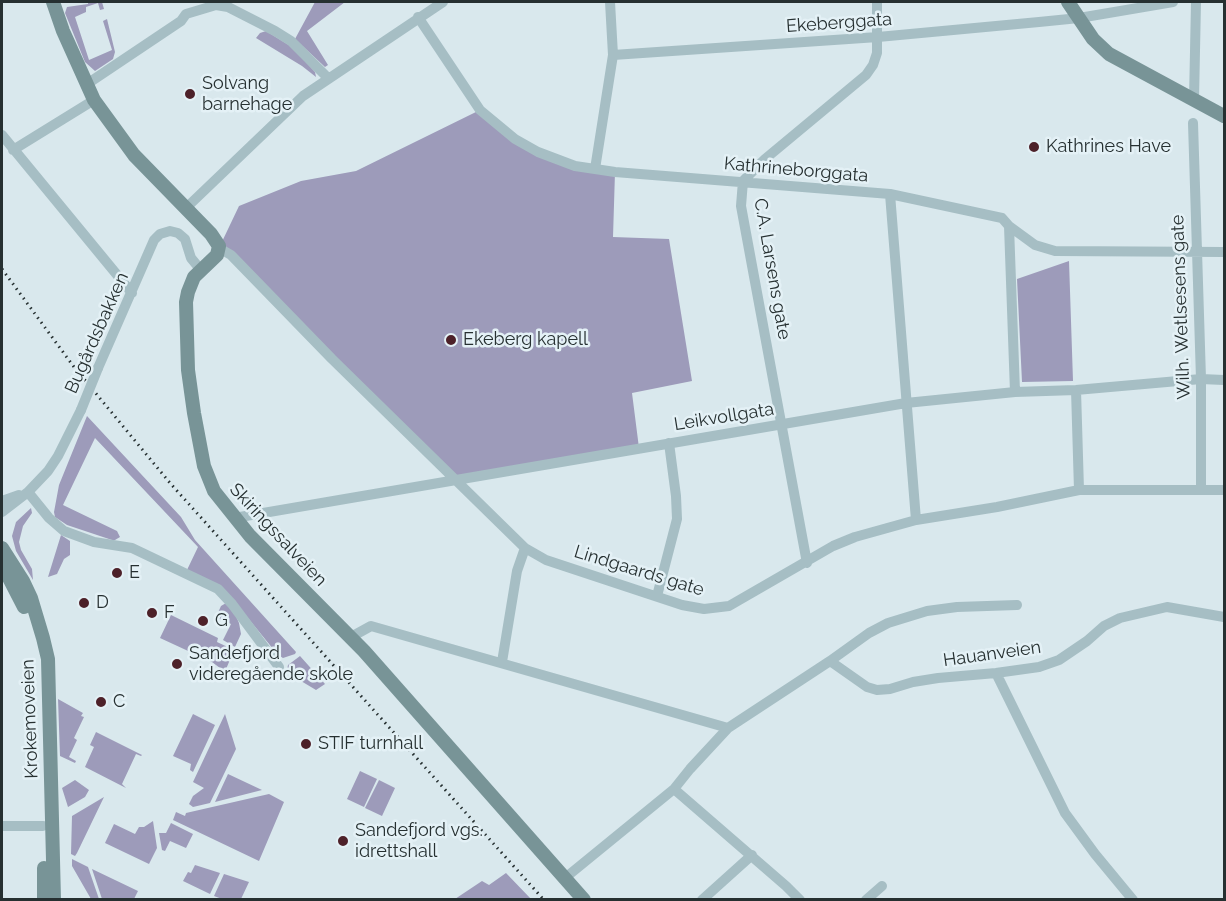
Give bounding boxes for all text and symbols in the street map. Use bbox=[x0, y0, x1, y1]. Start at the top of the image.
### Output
street label: Ekeberggata bbox=[785, 9, 893, 37]
place label: Solvang barnehage bbox=[202, 73, 292, 116]
marker: Solvang barnehage bbox=[183, 87, 197, 101]
place label: Kathrines Have bbox=[1046, 136, 1171, 158]
marker: Kathrines Have bbox=[1027, 140, 1041, 154]
street label: Kathrineborggata bbox=[723, 153, 869, 187]
street label: C.A. Larsens gate bbox=[749, 197, 795, 341]
street label: Wilh. Wetlsesens gate bbox=[1167, 214, 1195, 400]
street label: Bugårdsbakken bbox=[61, 269, 133, 397]
place label: Ekeberg kapell bbox=[463, 329, 588, 351]
marker: Ekeberg kapell bbox=[444, 333, 458, 347]
street label: Leikvollgata bbox=[673, 398, 775, 436]
street label: Skiringssalveien bbox=[225, 479, 331, 591]
street label: Lindgaards gate bbox=[571, 541, 707, 601]
place label: E bbox=[129, 562, 140, 584]
marker: E bbox=[110, 566, 124, 580]
place label: D bbox=[96, 592, 109, 614]
marker: D bbox=[77, 596, 91, 610]
place label: F bbox=[164, 602, 175, 624]
marker: F bbox=[145, 606, 159, 620]
place label: G bbox=[215, 610, 228, 632]
marker: G bbox=[196, 614, 210, 628]
street label: Hauanveien bbox=[942, 636, 1042, 672]
place label: Sandefjord videregående skole bbox=[189, 643, 353, 686]
marker: Sandefjord videregående skole bbox=[170, 657, 184, 671]
street label: Krokemoveien bbox=[17, 659, 43, 779]
place label: C bbox=[113, 691, 125, 713]
marker: C bbox=[94, 695, 108, 709]
place label: STIF turnhall bbox=[318, 733, 423, 755]
marker: STIF turnhall bbox=[299, 737, 313, 751]
place label: Sandefjord vgs. idrettshall bbox=[355, 820, 483, 862]
marker: Sandefjord vgs. idrettshall bbox=[336, 834, 350, 848]

